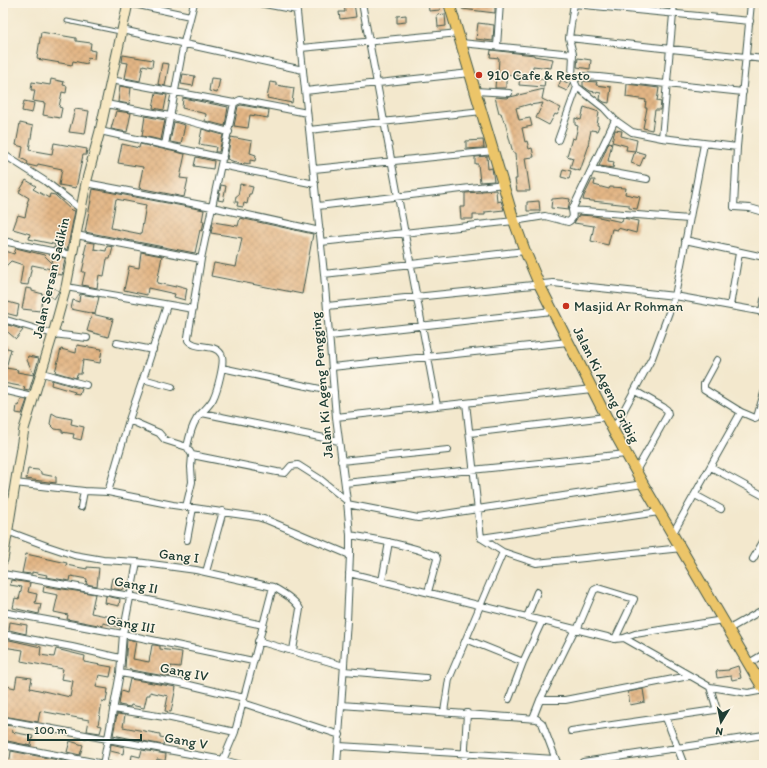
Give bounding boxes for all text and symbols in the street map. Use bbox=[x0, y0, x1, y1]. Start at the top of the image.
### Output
place label: 910 Cafe & Resto bbox=[487, 67, 590, 84]
marker: 910 Cafe & Resto bbox=[474, 70, 484, 80]
street label: Jalan Sersan Sadikin bbox=[29, 215, 73, 340]
place label: Masjid Ar Rohman bbox=[574, 298, 683, 315]
marker: Masjid Ar Rohman bbox=[561, 301, 571, 311]
street label: Jalan Ki Ageng Pengging bbox=[307, 310, 337, 459]
street label: Jalan Ki Ageng Gribig bbox=[569, 324, 643, 447]
street label: Gang I bbox=[158, 545, 200, 567]
street label: Gang II bbox=[113, 572, 159, 598]
street label: Gang III bbox=[105, 611, 157, 637]
street label: Gang IV bbox=[159, 659, 210, 685]
north arrow bbox=[701, 702, 741, 742]
scale bar bbox=[28, 716, 141, 742]
text: 100 m bbox=[34, 723, 67, 737]
text: N bbox=[715, 724, 724, 738]
street label: Gang V bbox=[163, 729, 210, 753]

